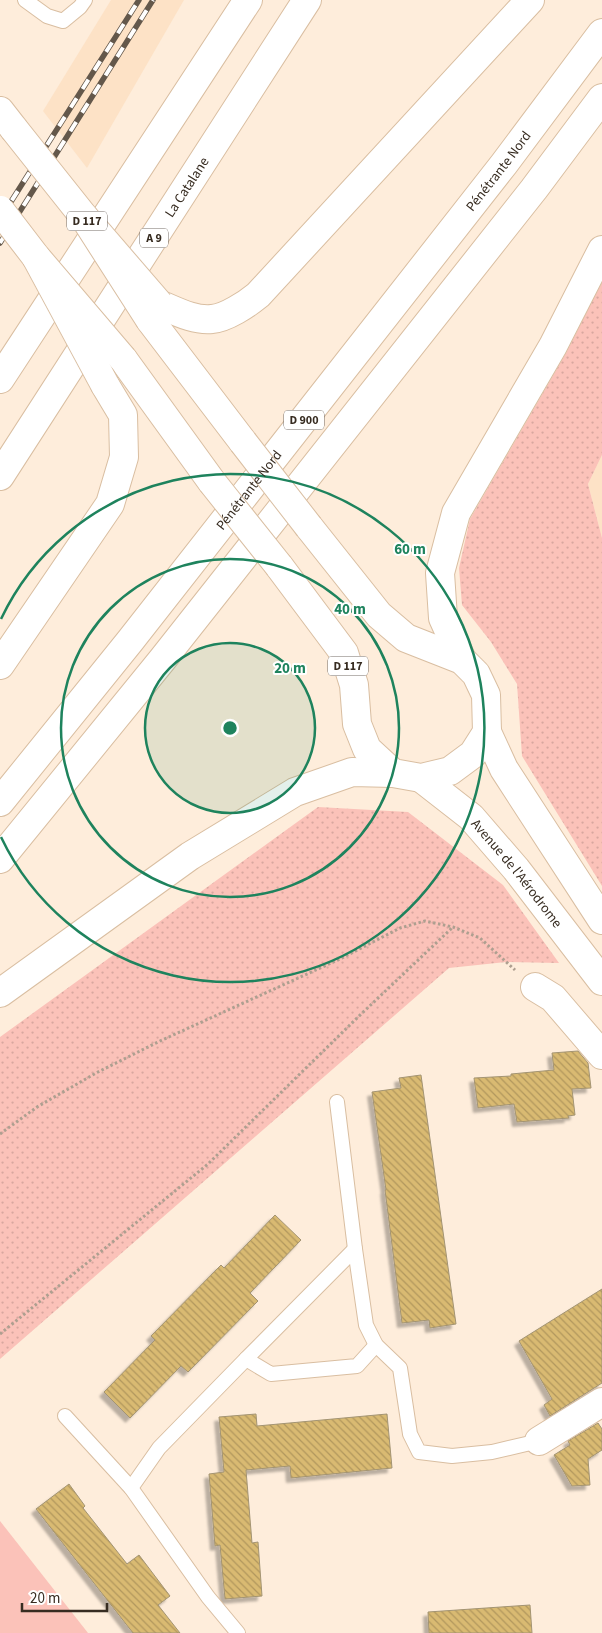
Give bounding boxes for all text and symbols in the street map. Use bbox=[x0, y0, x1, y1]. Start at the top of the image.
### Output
street label: Pénétrante Nord bbox=[462, 127, 536, 216]
street label: La Catalane bbox=[160, 153, 214, 222]
road number: D 117 bbox=[67, 212, 107, 230]
road number: A 9 bbox=[140, 228, 168, 248]
road number: D 900 bbox=[284, 410, 324, 430]
street label: Pénétrante Nord bbox=[212, 446, 287, 535]
text: 60 m bbox=[394, 539, 426, 560]
text: 40 m bbox=[334, 599, 366, 620]
road number: D 117 bbox=[328, 656, 368, 676]
text: 20 m bbox=[274, 658, 306, 679]
centre of rings bbox=[221, 719, 239, 737]
street label: Avenue de l'Aérodrome bbox=[466, 815, 567, 932]
scale bar bbox=[22, 1580, 108, 1612]
text: 20 m bbox=[30, 1588, 60, 1609]

